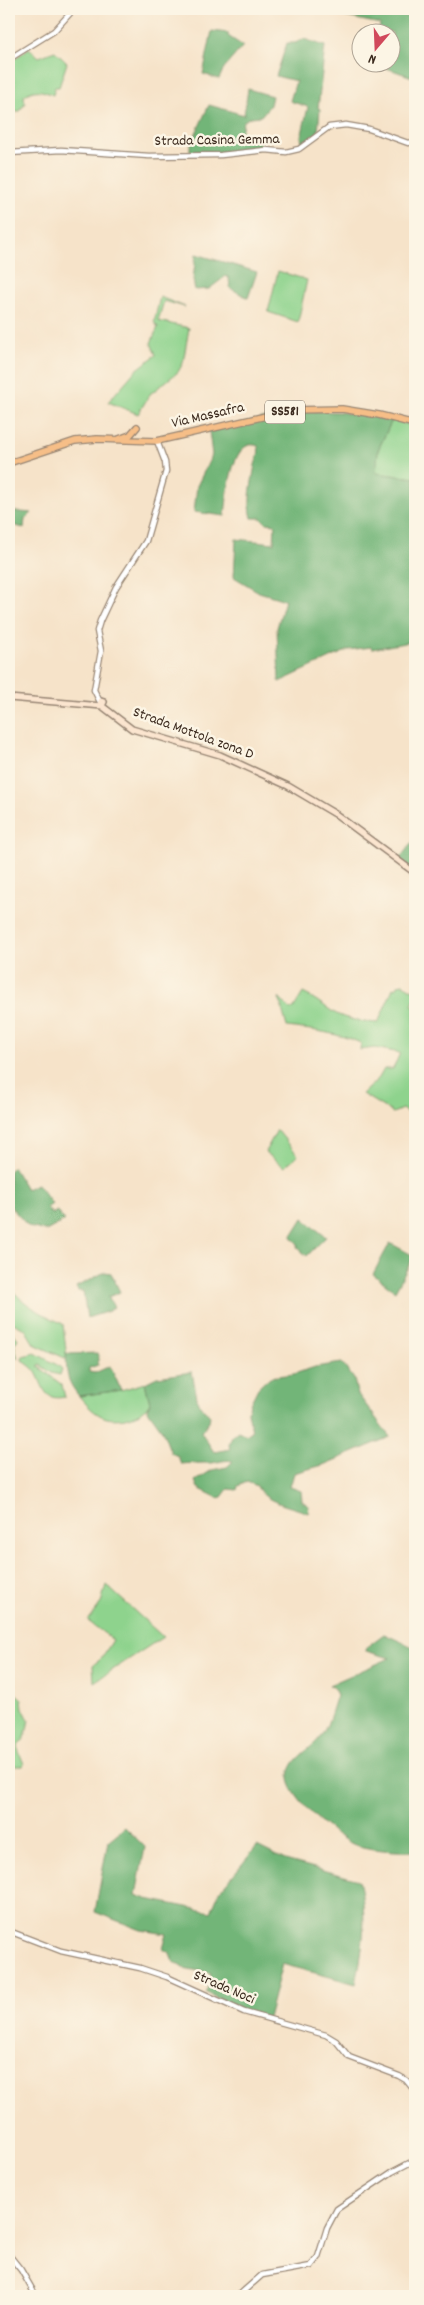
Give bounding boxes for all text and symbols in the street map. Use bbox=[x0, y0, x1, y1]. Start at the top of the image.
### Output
north arrow bbox=[352, 22, 402, 72]
text: N bbox=[366, 48, 379, 69]
street label: Strada Casina Gemma bbox=[154, 129, 281, 153]
street label: Via Massafra bbox=[170, 397, 247, 435]
road number: SS581 bbox=[265, 401, 305, 424]
street label: Strada Mottola zona D bbox=[130, 702, 257, 766]
street label: Strada Noci bbox=[190, 1965, 258, 2011]

